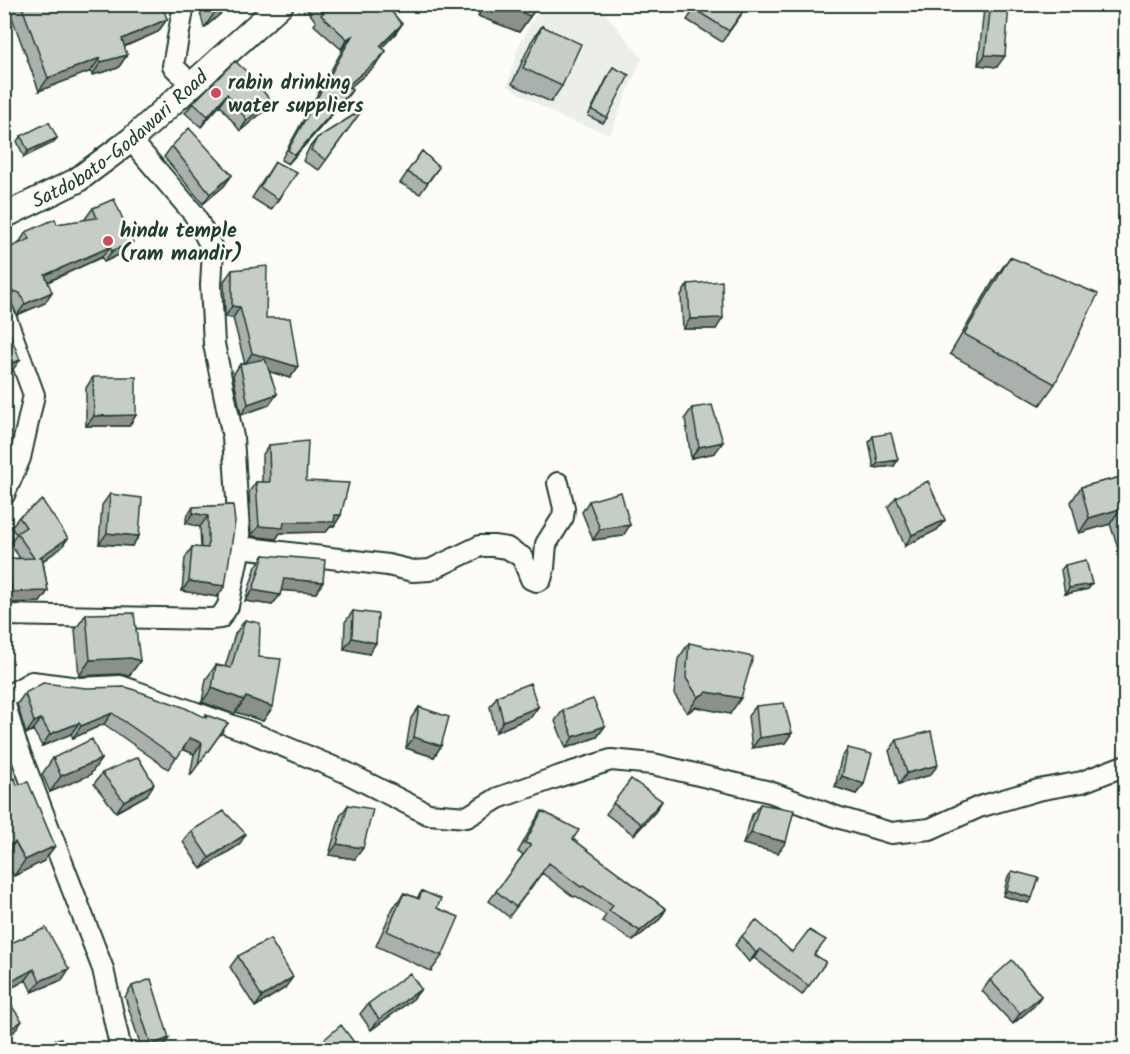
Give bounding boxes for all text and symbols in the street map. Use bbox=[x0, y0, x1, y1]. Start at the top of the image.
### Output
street label: Satdobato-Godawari Road bbox=[27, 62, 217, 218]
place label: rabin drinking water suppliers bbox=[228, 68, 364, 123]
marker: rabin drinking water suppliers bbox=[209, 86, 223, 100]
place label: hindu temple (ram mandir) bbox=[120, 216, 243, 271]
marker: hindu temple (ram mandir) bbox=[101, 234, 115, 248]

